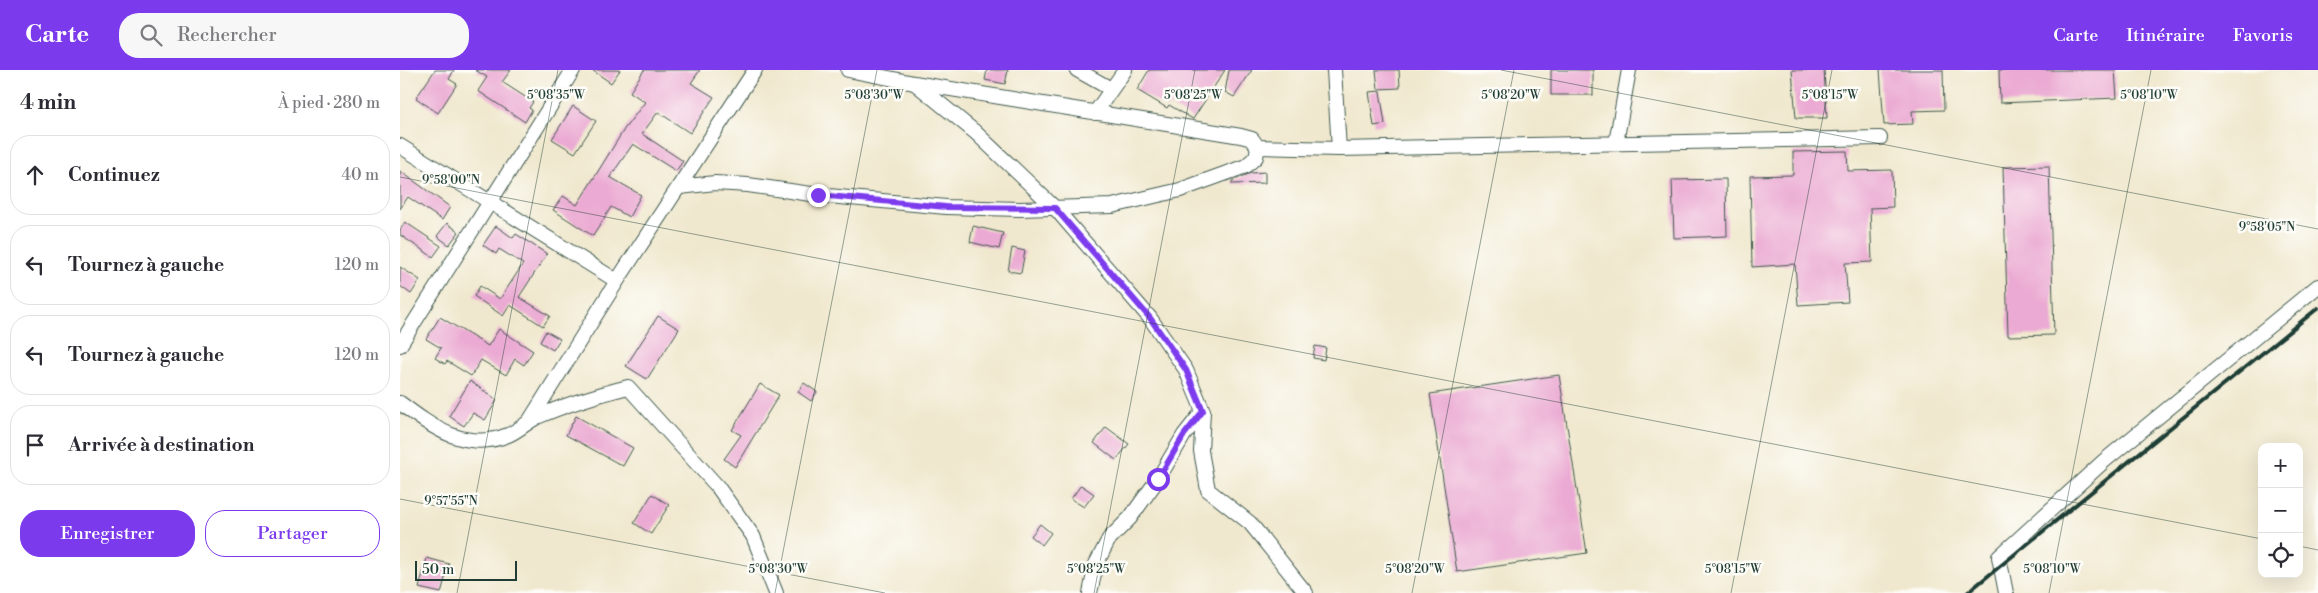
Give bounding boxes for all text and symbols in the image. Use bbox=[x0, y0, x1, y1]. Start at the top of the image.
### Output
search box bbox=[119, 13, 469, 58]
text: Carte bbox=[25, 20, 89, 50]
icon: search bbox=[137, 21, 165, 49]
text: Rechercher bbox=[177, 23, 277, 47]
text: Carte bbox=[2053, 24, 2098, 47]
text: Itinéraire bbox=[2126, 24, 2205, 47]
text: Favoris bbox=[2233, 24, 2293, 47]
text: 5°08'35"W bbox=[527, 88, 586, 103]
text: 5°08'30"W bbox=[844, 88, 905, 103]
text: 5°08'25"W bbox=[1164, 88, 1223, 103]
text: 5°08'20"W bbox=[1481, 88, 1542, 103]
text: 5°08'15"W bbox=[1802, 88, 1859, 103]
text: 5°08'10"W bbox=[2120, 88, 2179, 103]
text: 4 min bbox=[20, 90, 76, 116]
text: À pied · 280 m bbox=[278, 93, 380, 113]
icon: ahead bbox=[21, 161, 49, 189]
text: Continuez bbox=[68, 163, 160, 187]
text: 40 m bbox=[342, 165, 379, 185]
text: 9°58'00"N bbox=[422, 173, 480, 188]
route end bbox=[807, 184, 830, 207]
text: 9°58'05"N bbox=[2239, 220, 2295, 235]
icon: left bbox=[21, 251, 49, 279]
text: Tournez à gauche bbox=[68, 253, 224, 277]
text: 120 m bbox=[335, 255, 379, 275]
icon: left bbox=[21, 341, 49, 369]
text: Tournez à gauche bbox=[68, 343, 224, 367]
text: 120 m bbox=[335, 345, 379, 365]
icon: arrive bbox=[21, 431, 49, 459]
text: Arrivée à destination bbox=[68, 433, 254, 457]
map controls bbox=[2258, 443, 2303, 578]
button: + bbox=[2258, 443, 2303, 488]
route start bbox=[1147, 468, 1170, 491]
button: − bbox=[2258, 488, 2303, 533]
text: 9°57'55"N bbox=[424, 494, 478, 509]
button: Enregistrer bbox=[20, 510, 195, 557]
button: Partager bbox=[205, 510, 380, 557]
button: locate bbox=[2258, 533, 2303, 578]
scale bar bbox=[415, 558, 518, 581]
text: 50 m bbox=[422, 561, 454, 579]
text: 5°08'30"W bbox=[748, 562, 809, 577]
text: 5°08'25"W bbox=[1067, 562, 1126, 577]
text: 5°08'20"W bbox=[1385, 562, 1446, 577]
text: 5°08'15"W bbox=[1705, 562, 1762, 577]
text: 5°08'10"W bbox=[2023, 562, 2082, 577]

